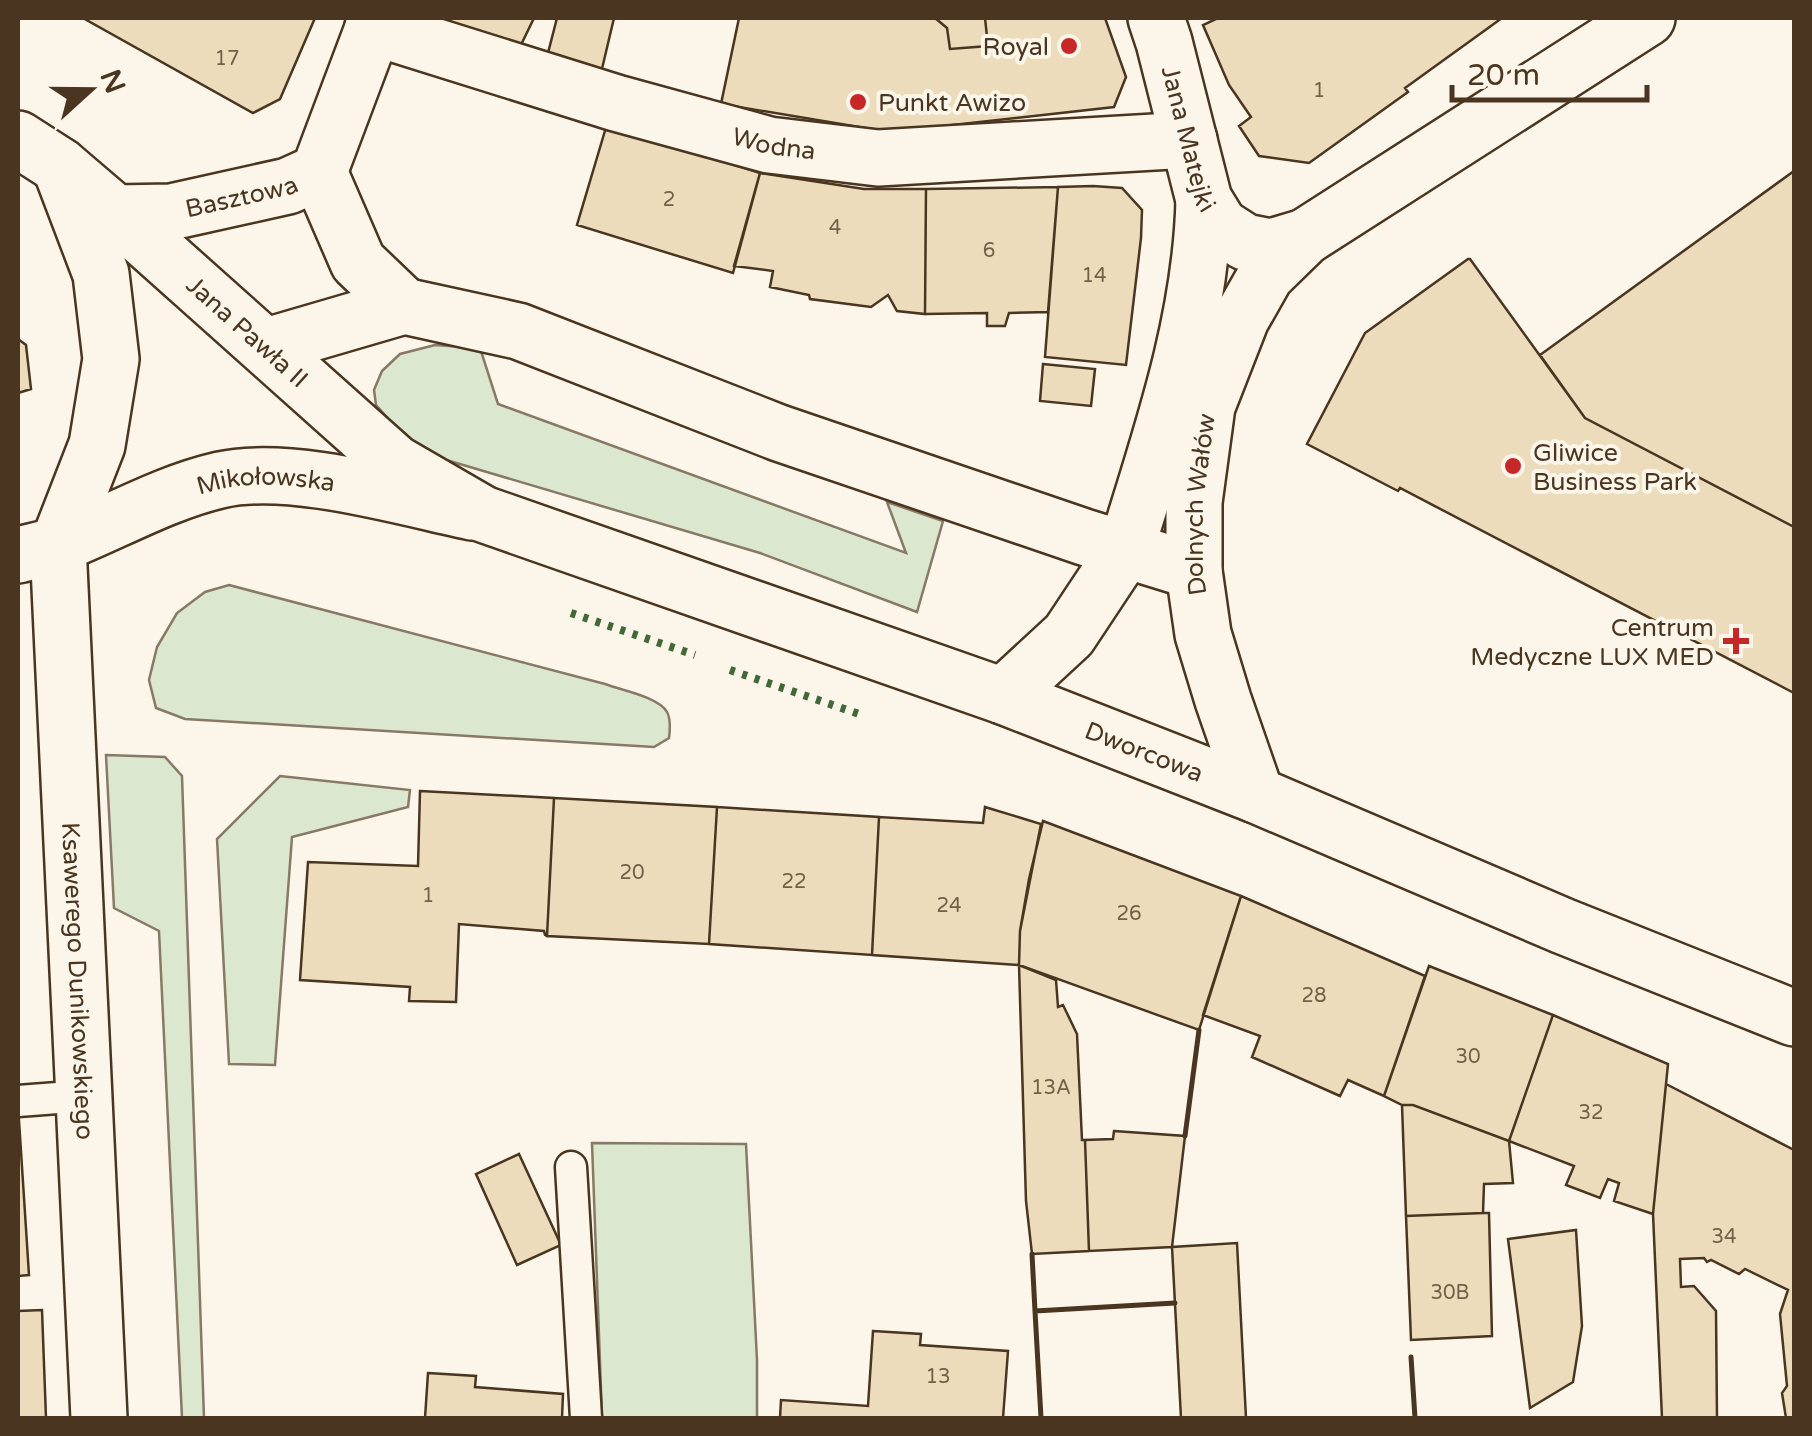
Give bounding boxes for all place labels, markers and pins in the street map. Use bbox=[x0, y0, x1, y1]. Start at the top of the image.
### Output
place label: Royal bbox=[983, 32, 1049, 62]
marker: Royal bbox=[1058, 35, 1080, 57]
place label: Punkt Awizo bbox=[878, 88, 1026, 118]
marker: Punkt Awizo bbox=[847, 91, 869, 113]
place label: Gliwice Business Park bbox=[1533, 438, 1697, 497]
marker: Gliwice Business Park bbox=[1502, 455, 1524, 477]
place label: Centrum Medyczne LUX MED bbox=[1470, 613, 1714, 672]
marker: Centrum Medyczne LUX MED bbox=[1723, 628, 1749, 654]

